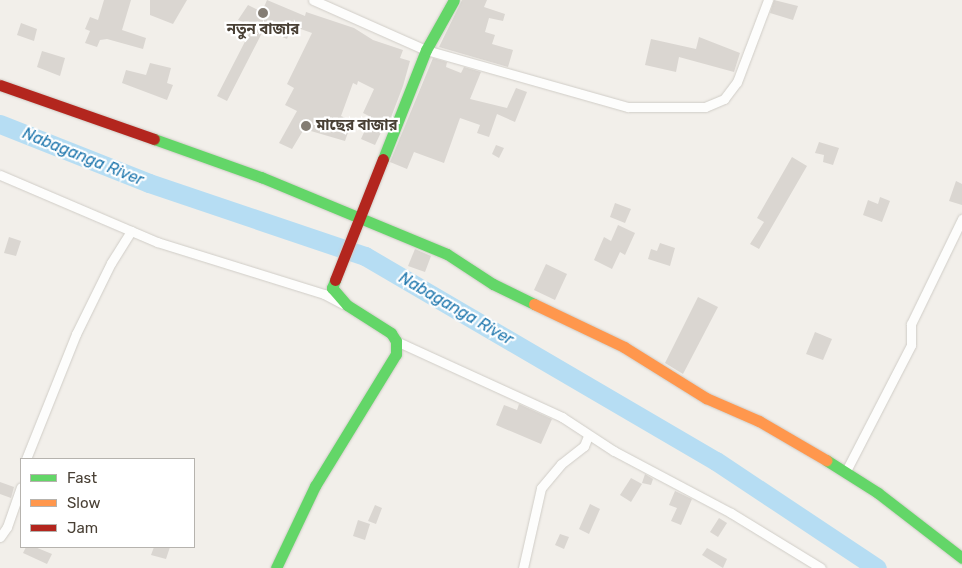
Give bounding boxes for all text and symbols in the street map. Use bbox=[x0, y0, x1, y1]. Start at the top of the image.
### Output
marker: নতুন বাজার bbox=[257, 7, 269, 19]
place label: নতুন বাজার bbox=[227, 21, 299, 39]
place label: মাছের বাজার bbox=[316, 117, 398, 135]
marker: মাছের বাজার bbox=[300, 120, 312, 132]
water label: Nabaganga River bbox=[20, 124, 146, 190]
water label: Nabaganga River bbox=[395, 268, 517, 350]
legend bbox=[20, 458, 195, 548]
text: Fast bbox=[67, 469, 97, 487]
text: Slow bbox=[67, 494, 100, 512]
text: Jam bbox=[67, 519, 98, 537]

